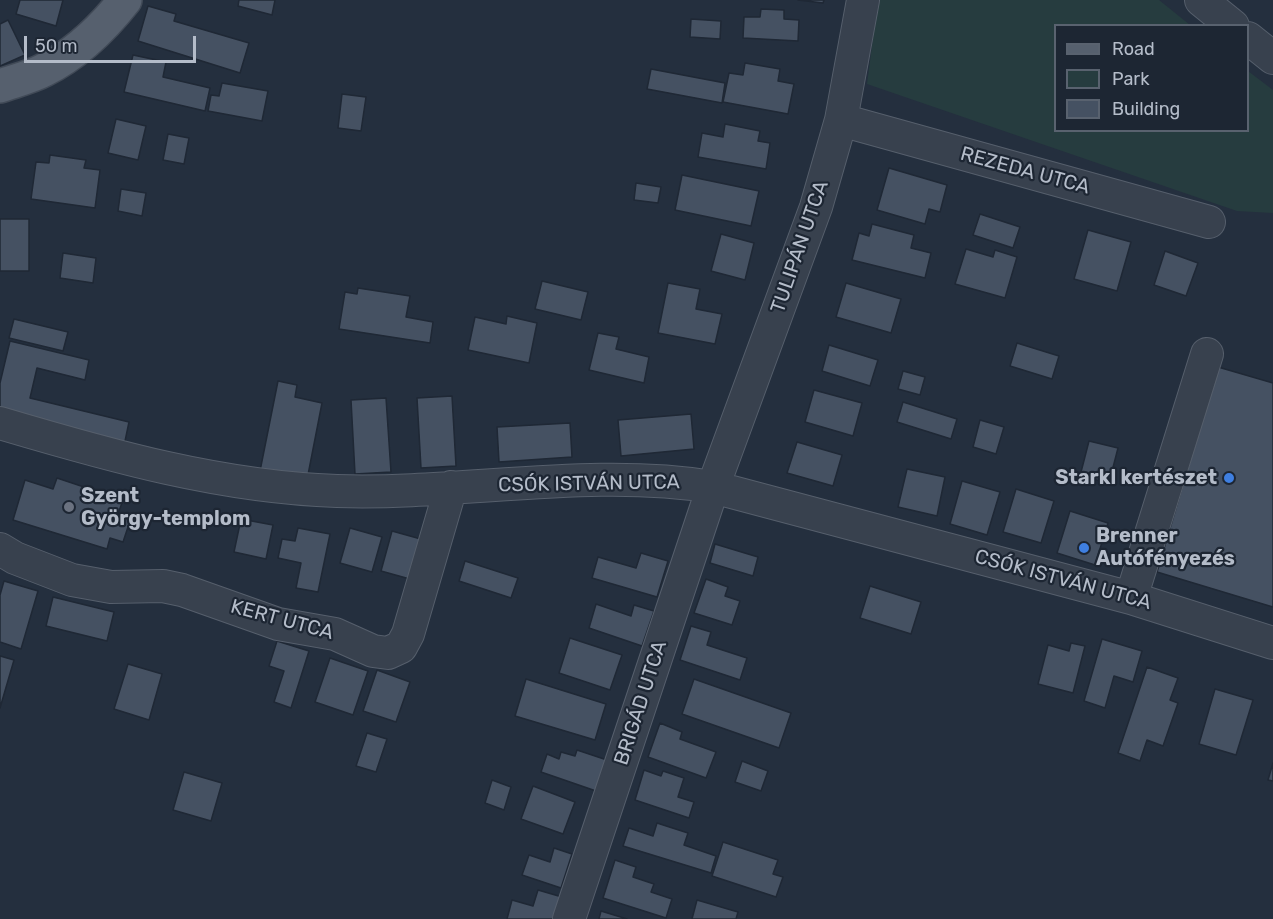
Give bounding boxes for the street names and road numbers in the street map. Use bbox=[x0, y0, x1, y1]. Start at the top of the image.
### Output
street label: REZEDA UTCA bbox=[958, 142, 1092, 200]
street label: TULIPÁN UTCA bbox=[766, 178, 834, 316]
street label: CSÓK ISTVÁN UTCA bbox=[498, 470, 680, 498]
street label: CSÓK ISTVÁN UTCA bbox=[972, 545, 1154, 615]
street label: KERT UTCA bbox=[228, 595, 336, 645]
street label: BRIGÁD UTCA bbox=[610, 638, 672, 768]

